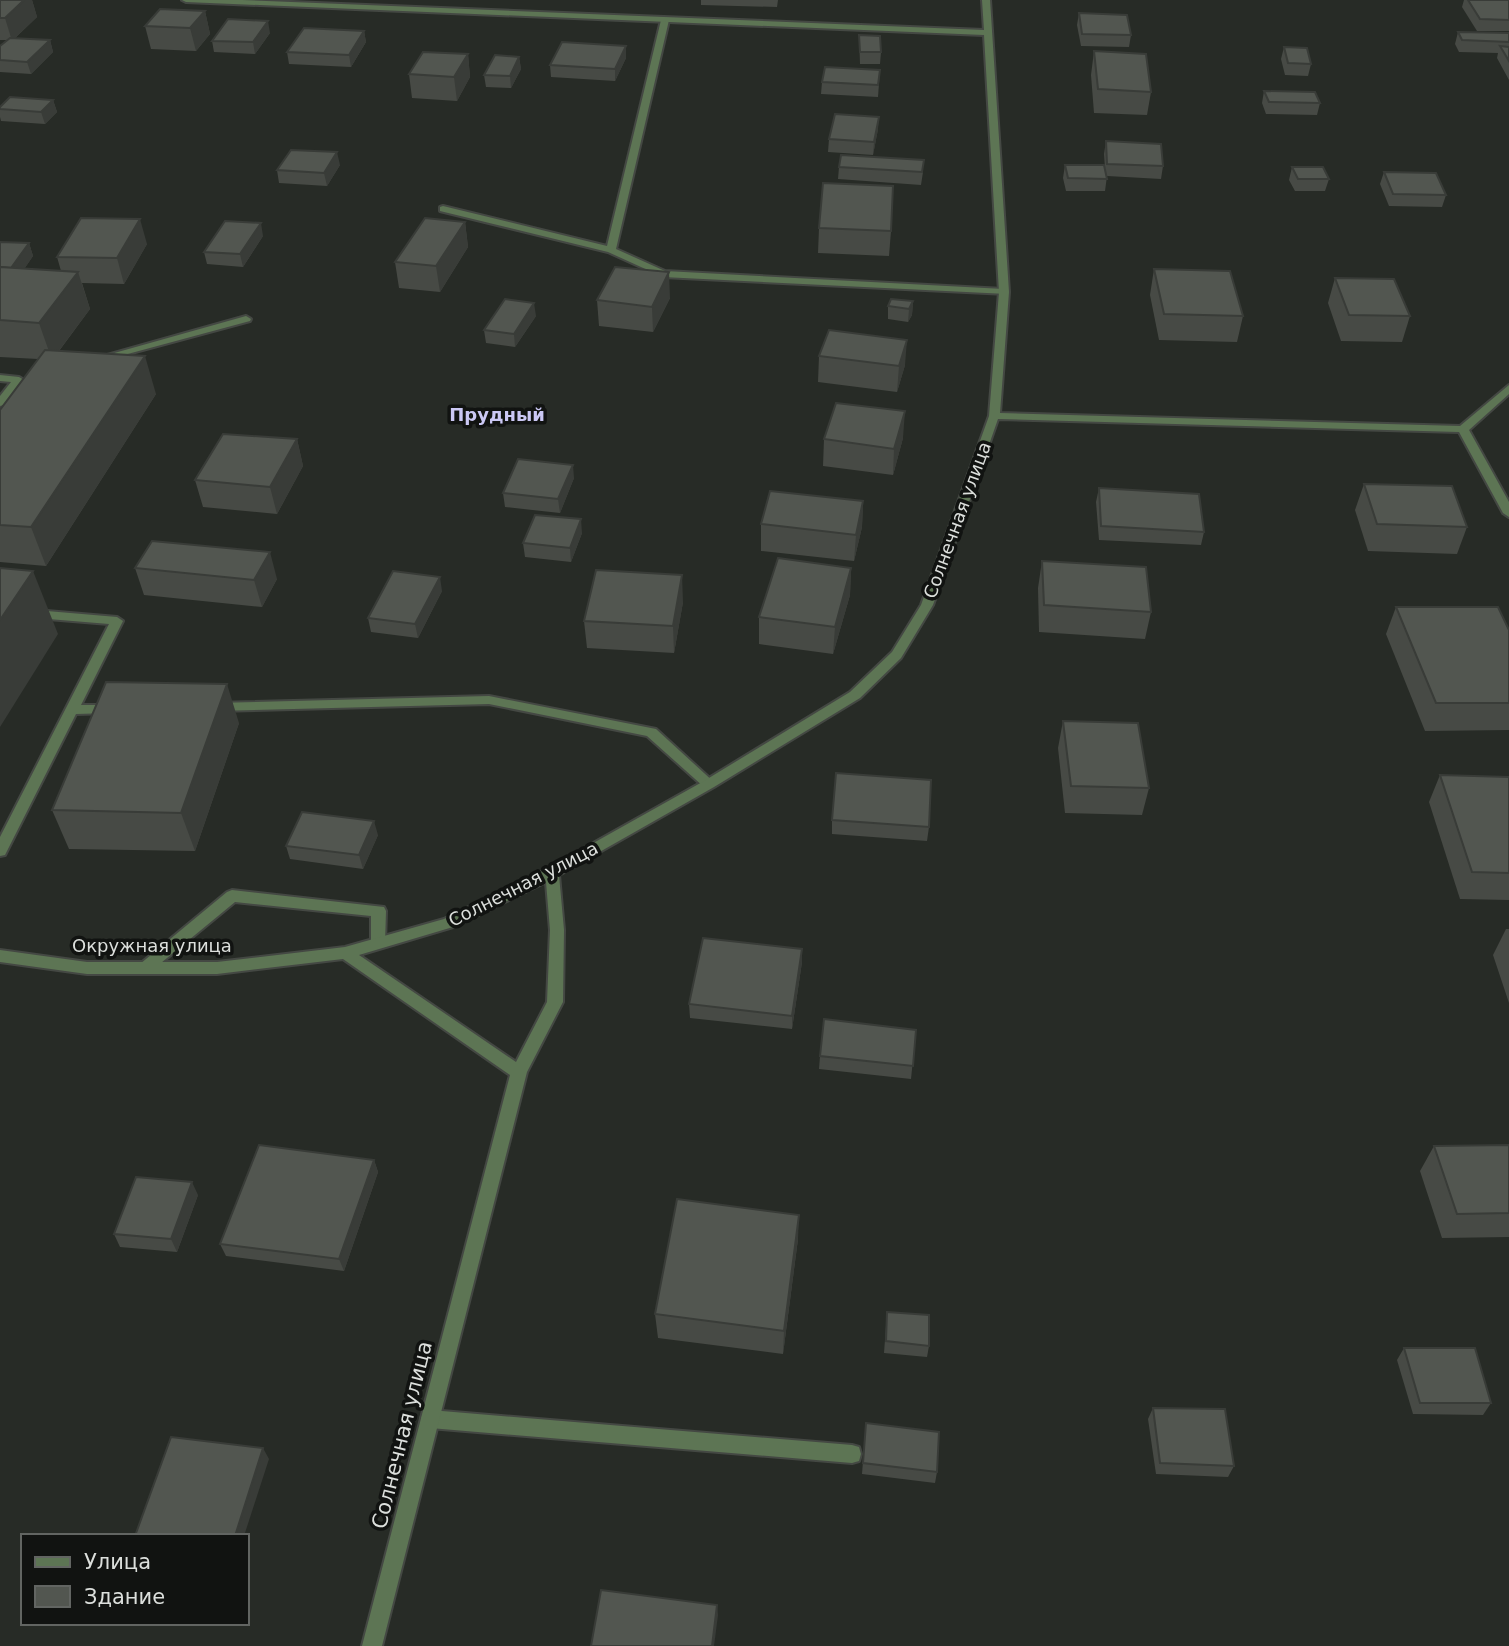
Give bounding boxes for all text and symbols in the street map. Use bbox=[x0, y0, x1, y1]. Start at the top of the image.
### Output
district label: Прудный bbox=[449, 404, 545, 425]
street label: Солнечная улица bbox=[919, 439, 995, 601]
street label: Солнечная улица bbox=[445, 837, 601, 931]
street label: Окружная улица bbox=[72, 935, 232, 956]
street label: Солнечная улица bbox=[367, 1339, 437, 1531]
legend bbox=[21, 1534, 248, 1625]
text: Улица bbox=[84, 1550, 151, 1574]
text: Здание bbox=[84, 1585, 165, 1609]

